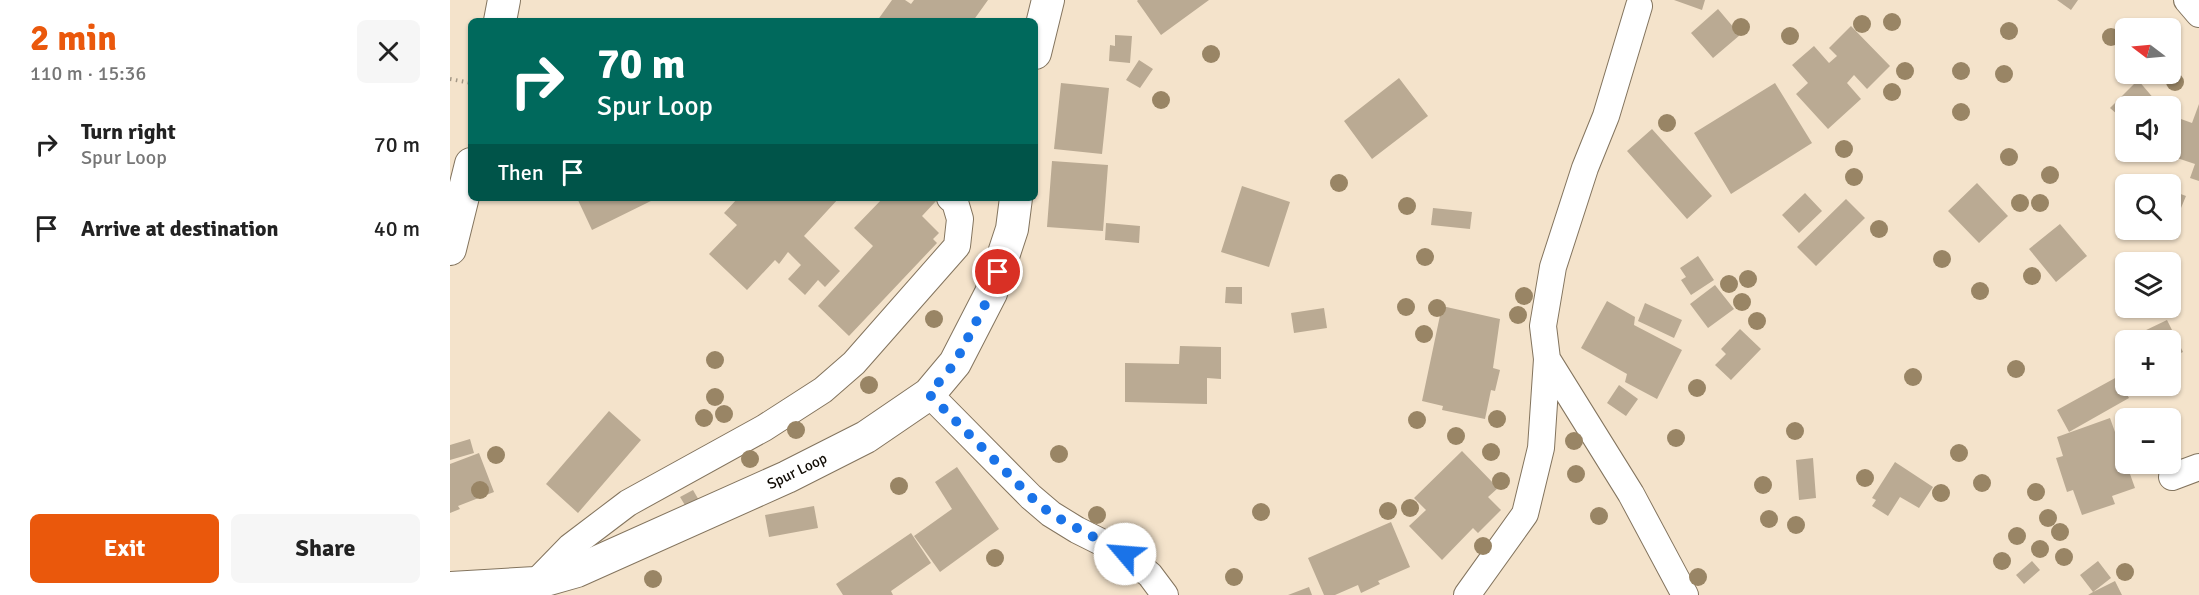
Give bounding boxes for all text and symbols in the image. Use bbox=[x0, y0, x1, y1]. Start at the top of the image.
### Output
text: 2 min bbox=[30, 16, 117, 61]
north arrow bbox=[2115, 18, 2181, 84]
map controls bbox=[2115, 18, 2181, 474]
button: close bbox=[357, 20, 420, 83]
text: 70 m bbox=[597, 39, 686, 90]
icon: right bbox=[498, 42, 576, 120]
text: 110 m · 15:36 bbox=[30, 61, 146, 86]
text: Spur Loop bbox=[597, 90, 713, 123]
button: sound bbox=[2115, 96, 2181, 162]
text: Turn right bbox=[81, 118, 176, 145]
icon: right bbox=[30, 128, 63, 161]
text: 70 m bbox=[374, 131, 420, 158]
text: Spur Loop bbox=[81, 145, 167, 170]
icon: arrive bbox=[556, 156, 589, 189]
text: Then bbox=[498, 159, 544, 186]
button: search bbox=[2115, 174, 2181, 240]
icon: arrive bbox=[30, 212, 63, 245]
text: Arrive at destination bbox=[81, 215, 278, 242]
text: 40 m bbox=[374, 215, 420, 242]
pin bbox=[972, 246, 1023, 297]
button: layers bbox=[2115, 252, 2181, 318]
icon: arrive bbox=[981, 255, 1014, 288]
button: + bbox=[2115, 330, 2181, 396]
button: − bbox=[2115, 408, 2181, 474]
street label: Spur Loop bbox=[764, 449, 830, 493]
button: Exit bbox=[30, 514, 219, 583]
button: Share bbox=[231, 514, 420, 583]
position arrow bbox=[1093, 522, 1157, 586]

